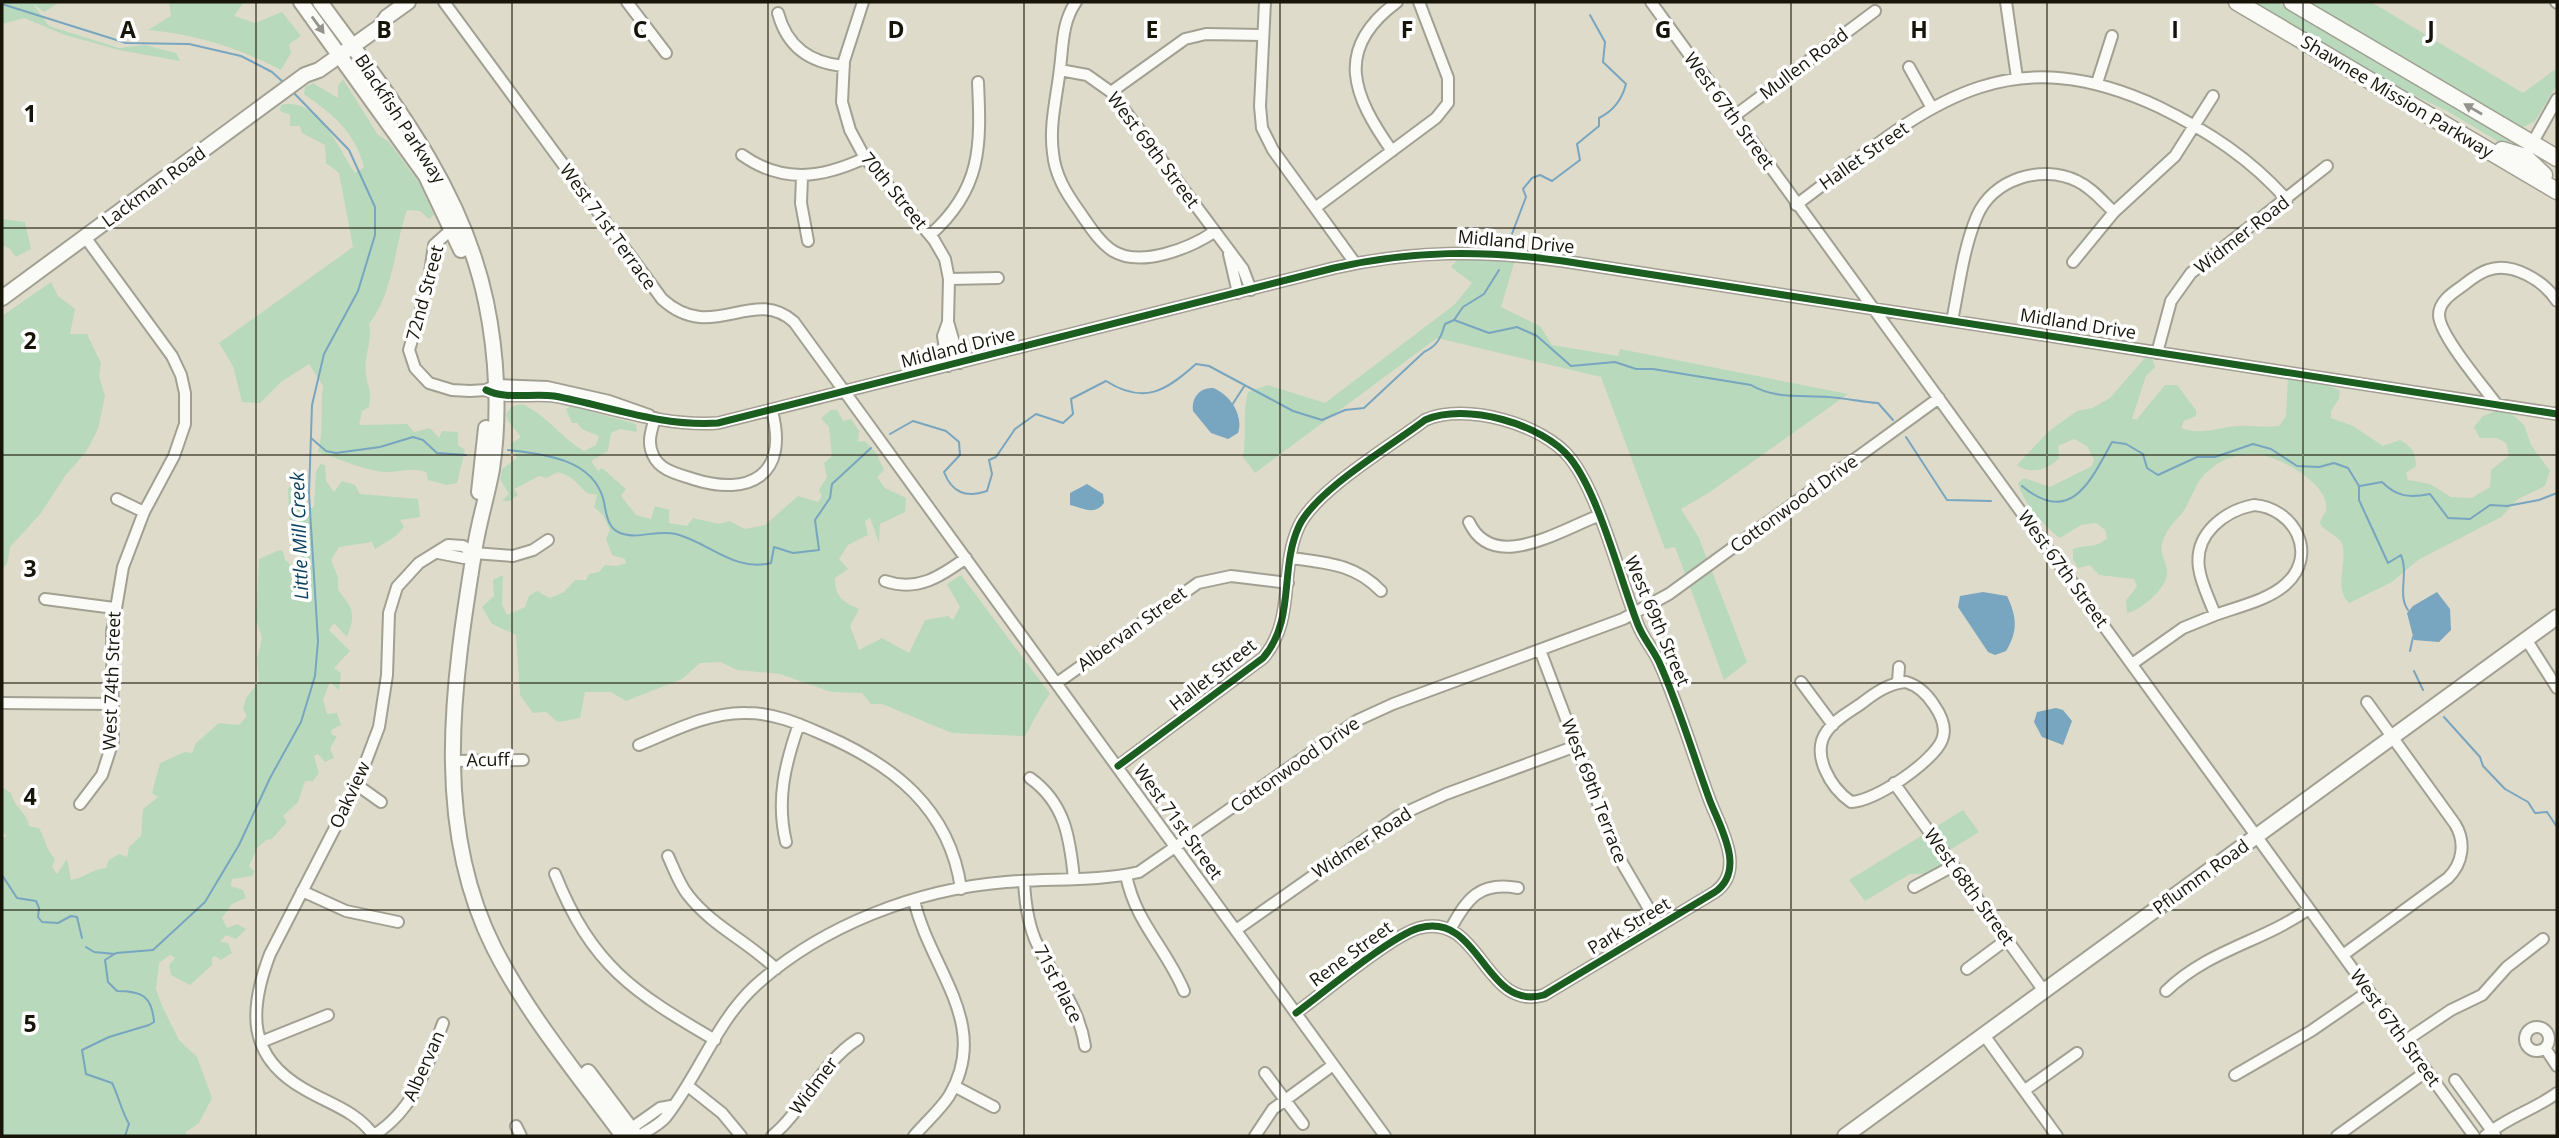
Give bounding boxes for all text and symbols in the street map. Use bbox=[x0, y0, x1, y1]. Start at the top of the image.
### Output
text: A bbox=[120, 13, 136, 45]
text: B bbox=[376, 13, 392, 45]
text: C bbox=[633, 13, 647, 45]
text: D bbox=[887, 13, 905, 45]
text: E bbox=[1146, 13, 1158, 45]
text: F bbox=[1401, 13, 1413, 45]
text: G bbox=[1655, 13, 1671, 45]
text: H bbox=[1910, 13, 1928, 45]
text: I bbox=[2171, 13, 2179, 45]
text: J bbox=[2425, 13, 2435, 45]
one-way arrow bbox=[310, 16, 324, 34]
street label: Mullen Road bbox=[1754, 22, 1853, 104]
street label: Shawnee Mission Parkway bbox=[2297, 29, 2499, 164]
street label: West 67th Street bbox=[1679, 47, 1780, 174]
street label: Blackfish Parkway bbox=[350, 49, 452, 189]
street label: West 69th Street bbox=[1102, 87, 1205, 212]
text: 1 bbox=[23, 97, 37, 129]
one-way arrow bbox=[2464, 102, 2483, 115]
street label: Hallet Street bbox=[1814, 116, 1913, 195]
street label: Lackman Road bbox=[97, 140, 210, 232]
street label: 70th Street bbox=[856, 147, 933, 234]
street label: West 71st Terrace bbox=[555, 159, 663, 294]
street label: Widmer Road bbox=[2189, 190, 2294, 279]
street label: Midland Drive bbox=[1457, 224, 1575, 258]
street label: 72nd Street bbox=[400, 243, 448, 343]
street label: Midland Drive bbox=[2018, 302, 2138, 344]
street label: Midland Drive bbox=[898, 321, 1017, 373]
text: 2 bbox=[23, 324, 37, 356]
street label: Cottonwood Drive bbox=[1725, 449, 1862, 558]
water label: Little Mill Creek bbox=[284, 471, 314, 600]
street label: West 67th Street bbox=[2013, 505, 2114, 632]
text: 3 bbox=[23, 552, 37, 584]
street label: West 69th Street bbox=[1620, 552, 1696, 689]
street label: Albervan Street bbox=[1072, 580, 1191, 676]
street label: West 74th Street bbox=[97, 611, 125, 751]
street label: Hallet Street bbox=[1164, 633, 1261, 716]
street label: Cottonwood Drive bbox=[1225, 711, 1364, 818]
street label: West 69th Terrace bbox=[1556, 715, 1633, 866]
street label: Acuff bbox=[466, 747, 511, 771]
street label: Oakview bbox=[323, 757, 375, 832]
street label: West 71st Street bbox=[1129, 759, 1229, 884]
text: 4 bbox=[23, 780, 37, 812]
street label: Widmer Road bbox=[1307, 801, 1416, 883]
street label: West 68th Street bbox=[1919, 823, 2020, 950]
street label: Pflumm Road bbox=[2147, 833, 2253, 919]
street label: Park Street bbox=[1583, 891, 1674, 959]
street label: Rene Street bbox=[1304, 915, 1397, 991]
street label: 71st Place bbox=[1029, 941, 1089, 1027]
street label: West 67th Street bbox=[2345, 964, 2446, 1091]
text: 5 bbox=[23, 1007, 37, 1039]
street label: Albervan bbox=[397, 1027, 449, 1104]
street label: Widmer bbox=[784, 1051, 843, 1119]

